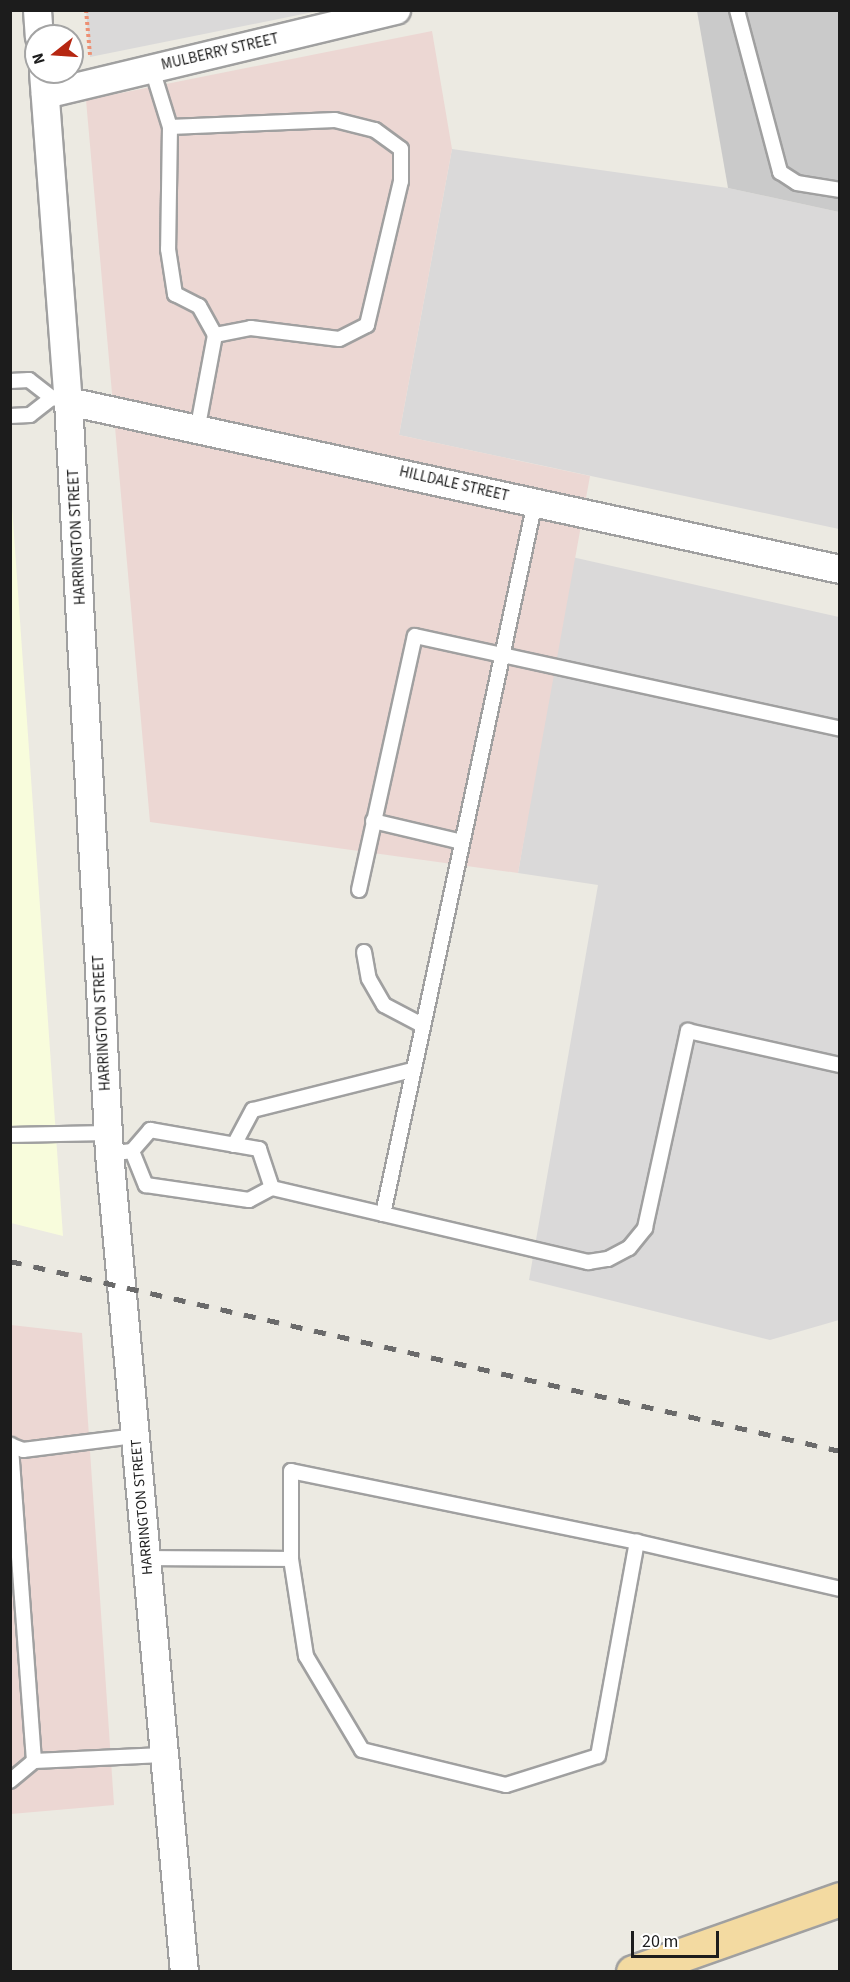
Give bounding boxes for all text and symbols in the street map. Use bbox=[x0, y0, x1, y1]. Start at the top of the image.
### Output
north arrow bbox=[24, 24, 84, 84]
street label: MULBERRY STREET bbox=[160, 30, 280, 74]
text: N bbox=[27, 50, 51, 67]
street label: HILLDALE STREET bbox=[397, 463, 511, 505]
street label: HARRINGTON STREET bbox=[64, 469, 90, 605]
street label: HARRINGTON STREET bbox=[89, 955, 115, 1091]
street label: HARRINGTON STREET bbox=[127, 1438, 157, 1576]
scale bar bbox=[634, 1919, 722, 1957]
text: 20 m bbox=[642, 1929, 678, 1954]

